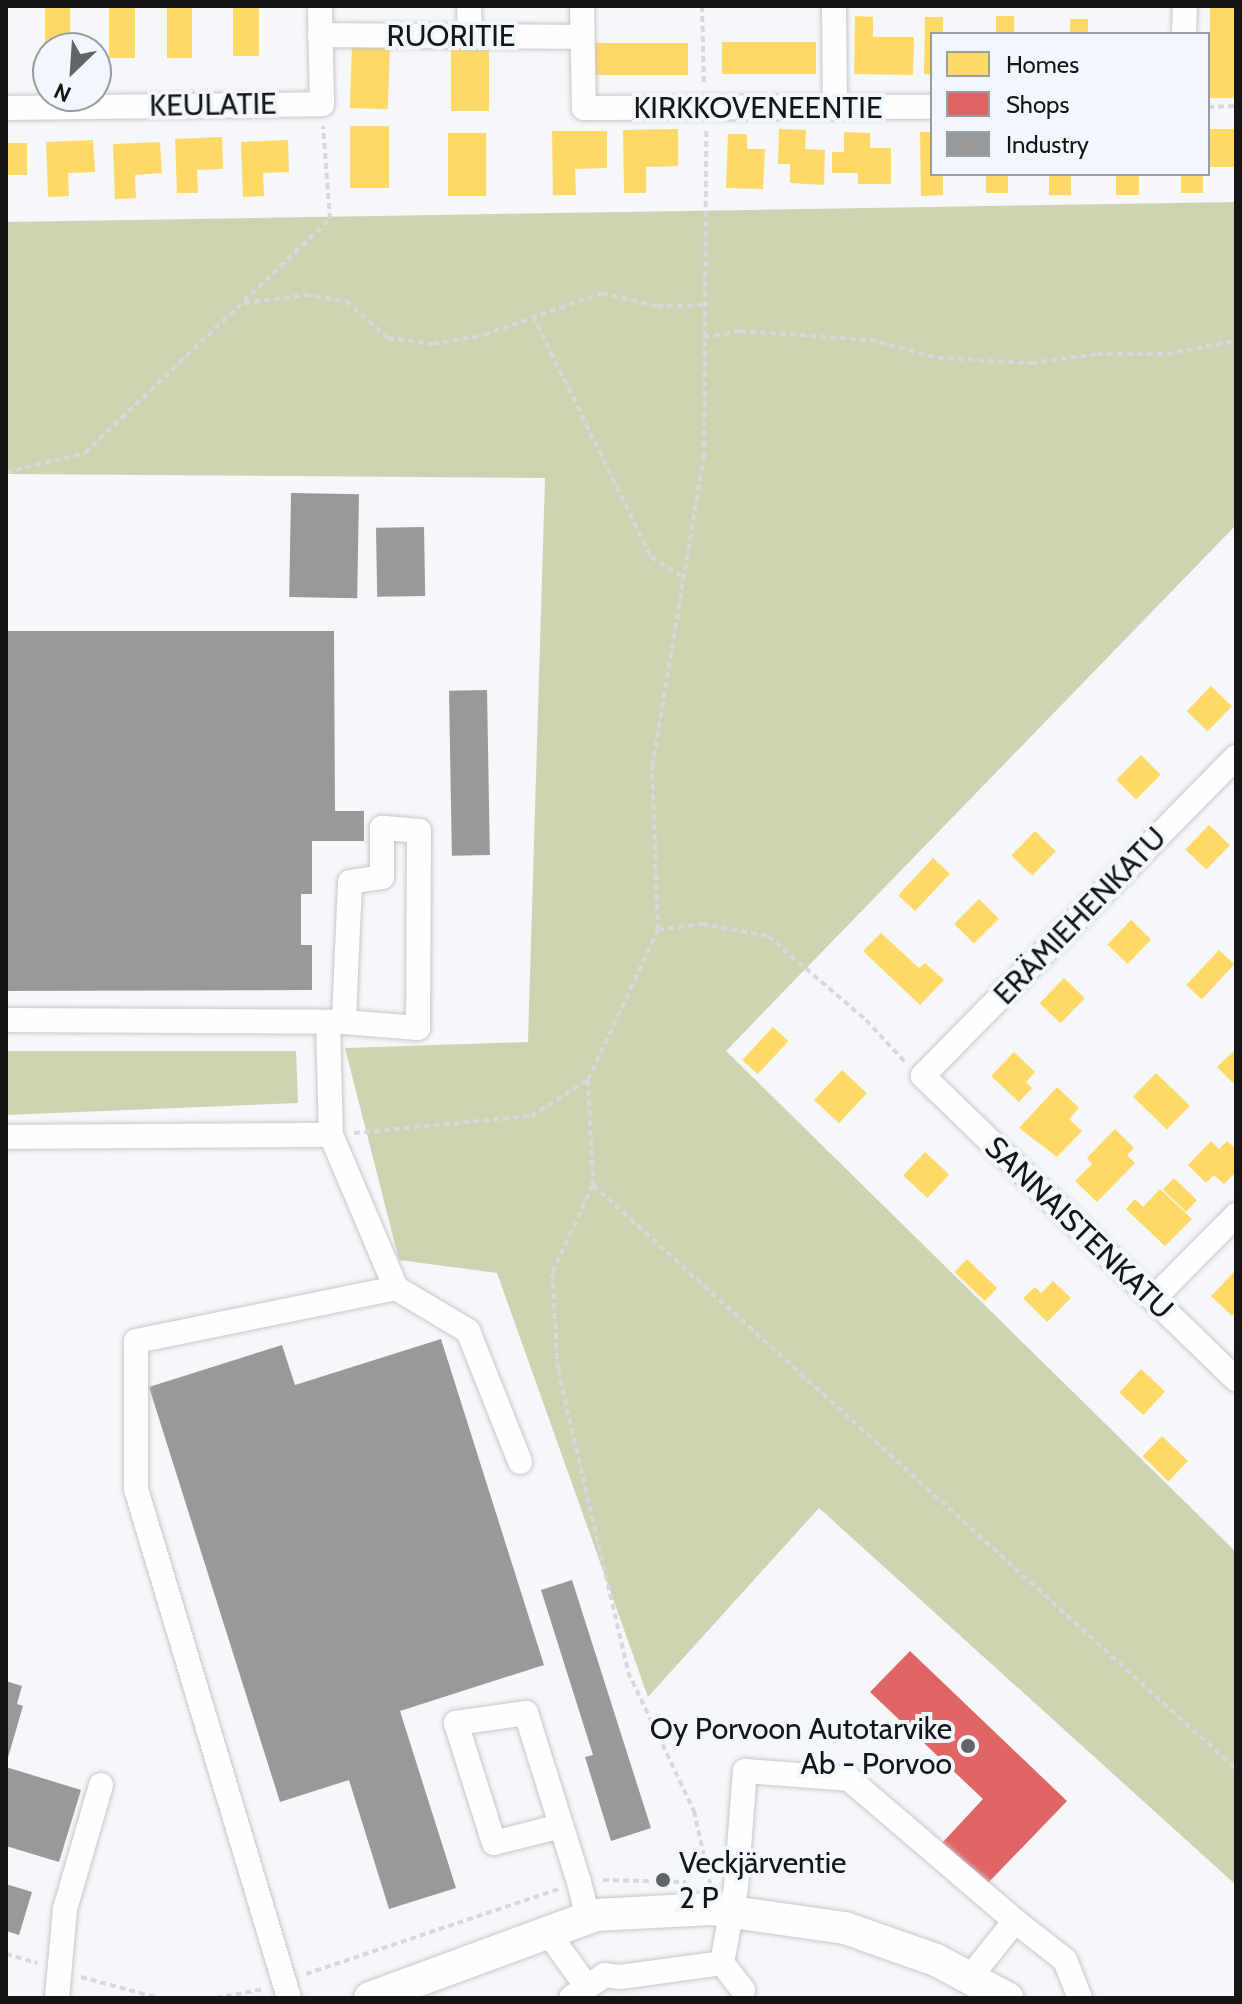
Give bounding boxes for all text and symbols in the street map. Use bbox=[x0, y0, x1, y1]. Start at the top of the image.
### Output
street label: RUORITIE bbox=[387, 18, 515, 54]
north arrow bbox=[32, 32, 112, 112]
legend bbox=[930, 32, 1210, 176]
text: Homes bbox=[1006, 50, 1079, 79]
text: N bbox=[50, 77, 75, 108]
street label: KEULATIE bbox=[149, 86, 277, 124]
street label: KIRKKOVENEENTIE bbox=[633, 90, 883, 126]
text: Shops bbox=[1006, 90, 1069, 119]
text: Industry bbox=[1006, 130, 1089, 159]
street label: ERÄMIEHENKATU bbox=[986, 820, 1174, 1012]
street label: SANNAISTENKATU bbox=[978, 1129, 1180, 1327]
place label: Oy Porvoon Autotarvike Ab - Porvoo bbox=[650, 1711, 952, 1782]
marker: Oy Porvoon Autotarvike Ab - Porvoo bbox=[959, 1737, 977, 1755]
place label: Veckjärventie 2 P bbox=[679, 1845, 846, 1916]
marker: Veckjärventie 2 P bbox=[654, 1871, 672, 1889]

